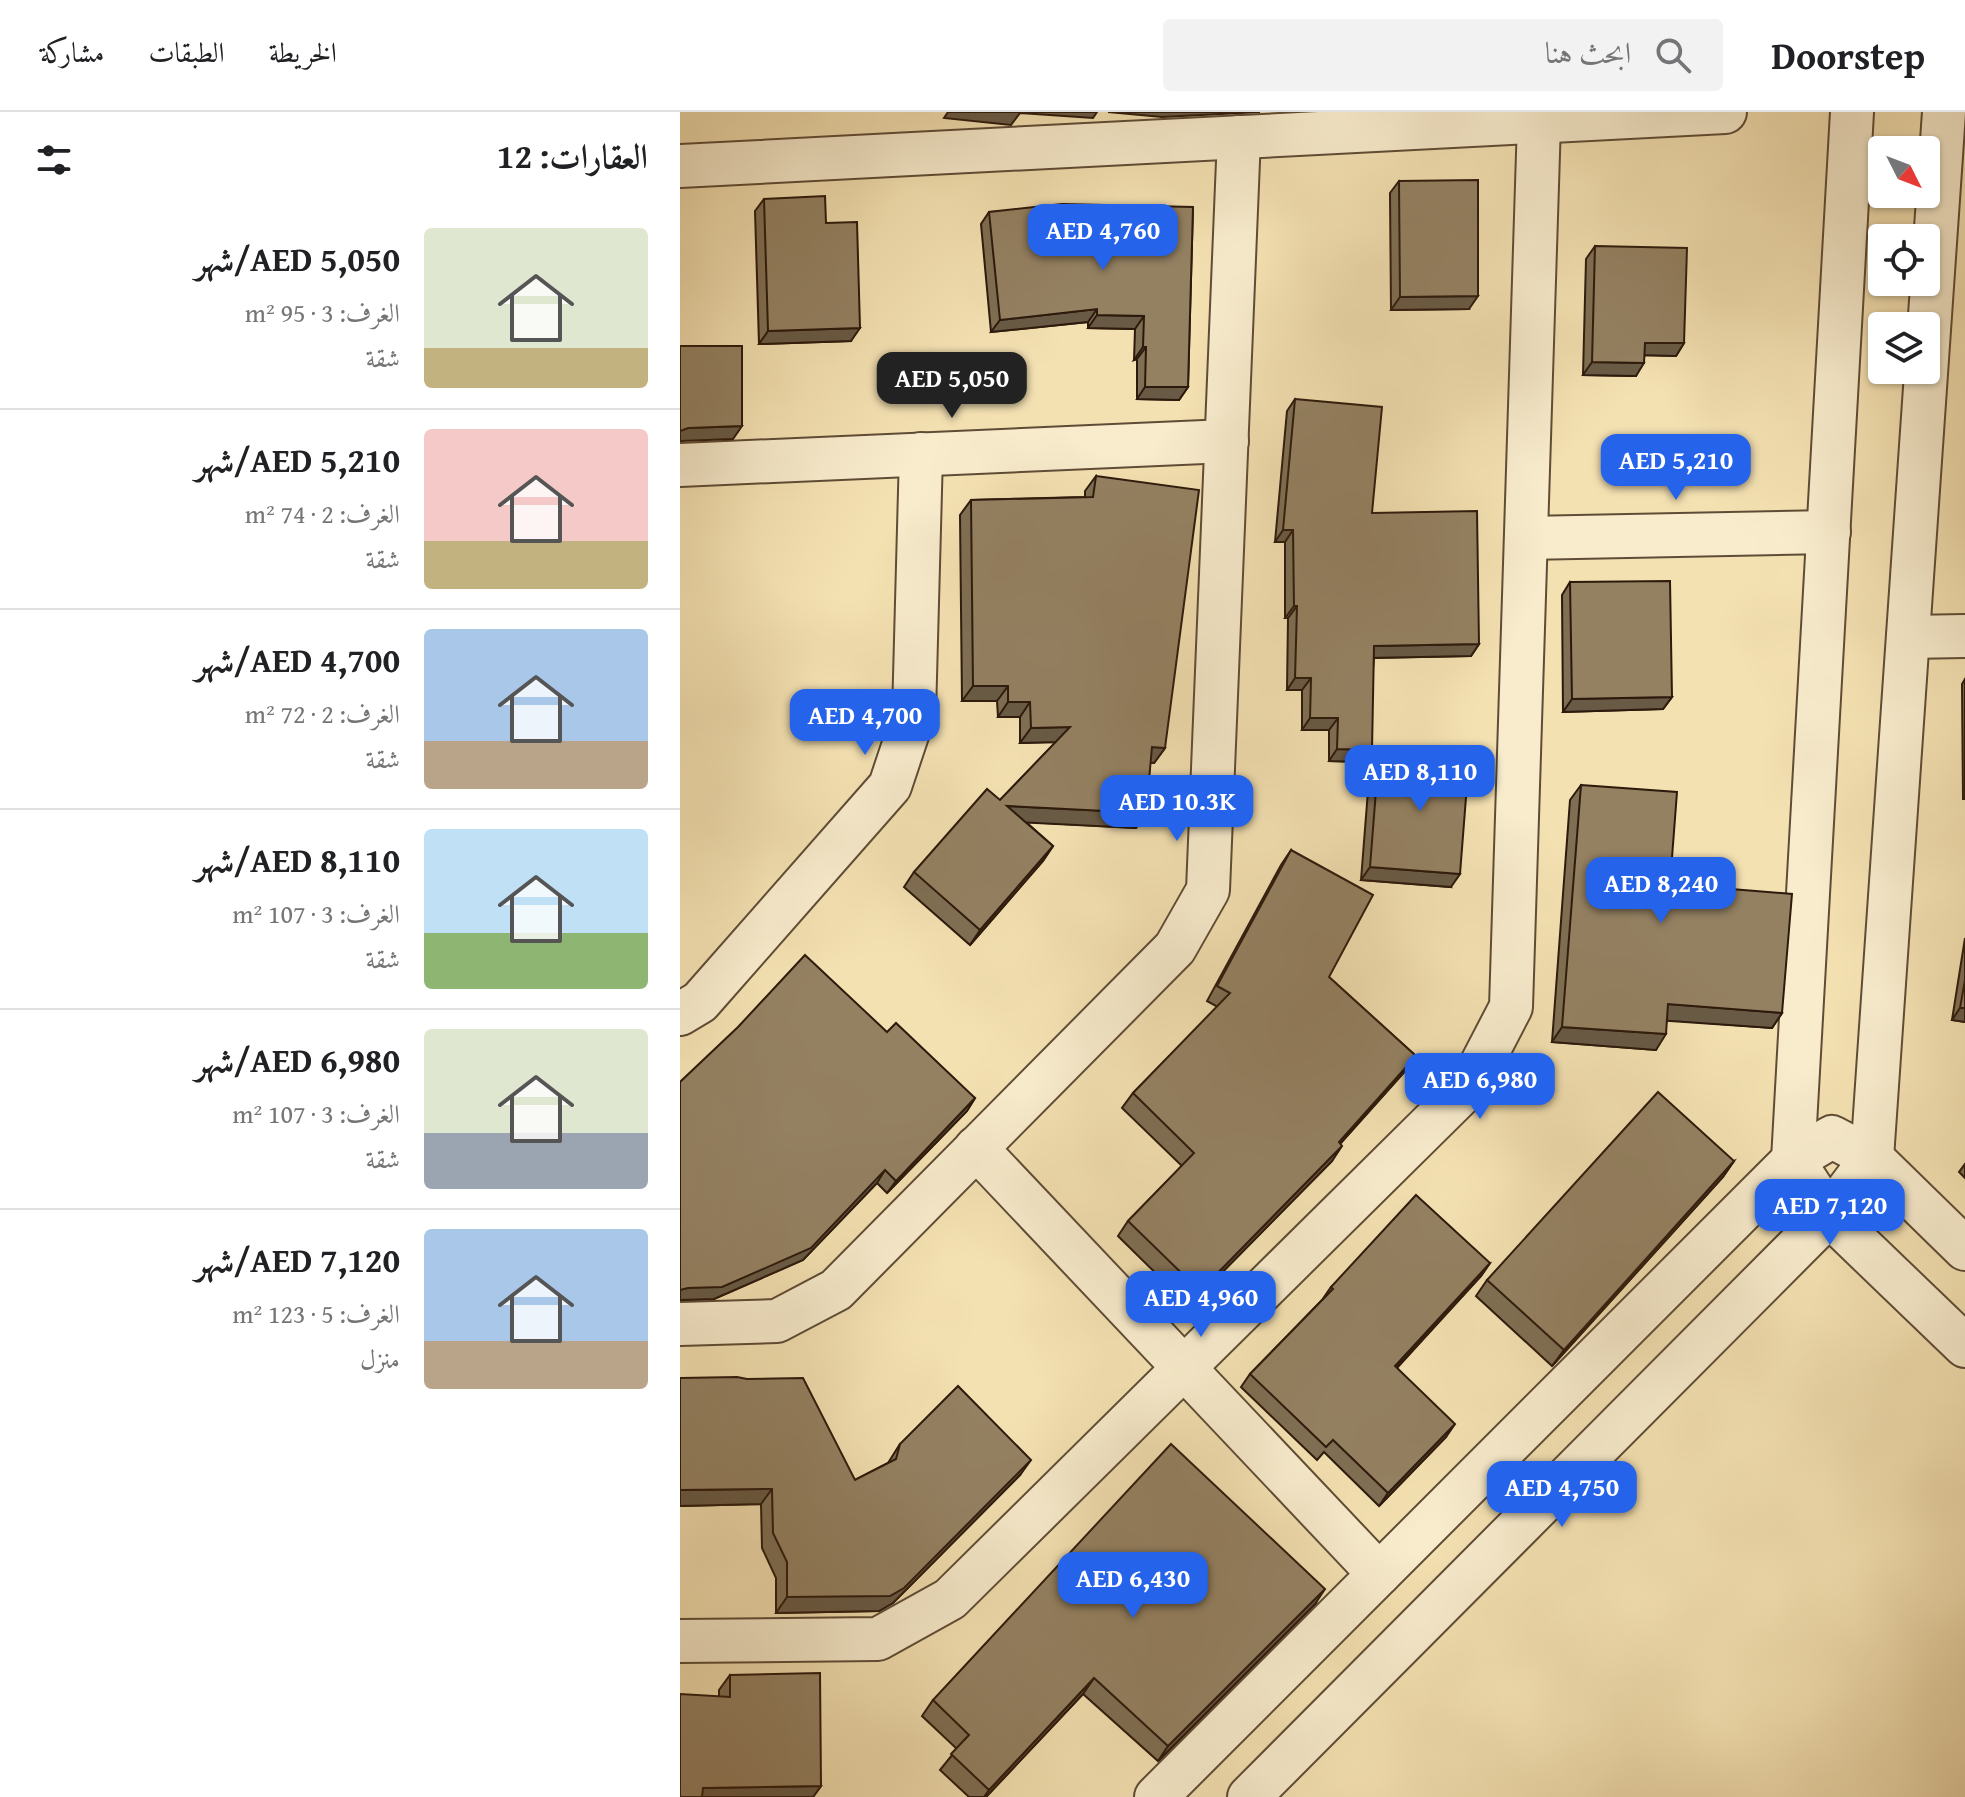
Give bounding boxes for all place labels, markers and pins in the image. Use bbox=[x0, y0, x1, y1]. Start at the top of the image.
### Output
pin: AED 4,760 bbox=[1011, 204, 1195, 272]
pin: AED 5,050 bbox=[860, 352, 1044, 420]
pin: AED 5,210 bbox=[1584, 434, 1768, 502]
pin: AED 4,700 bbox=[773, 689, 957, 757]
pin: AED 8,110 bbox=[1328, 745, 1512, 813]
pin: AED 10.3K bbox=[1085, 775, 1269, 843]
pin: AED 8,240 bbox=[1569, 857, 1753, 925]
pin: AED 6,980 bbox=[1388, 1053, 1572, 1121]
pin: AED 7,120 bbox=[1738, 1179, 1922, 1247]
pin: AED 4,960 bbox=[1109, 1271, 1293, 1339]
pin: AED 4,750 bbox=[1470, 1461, 1654, 1529]
pin: AED 6,430 bbox=[1041, 1552, 1225, 1620]

